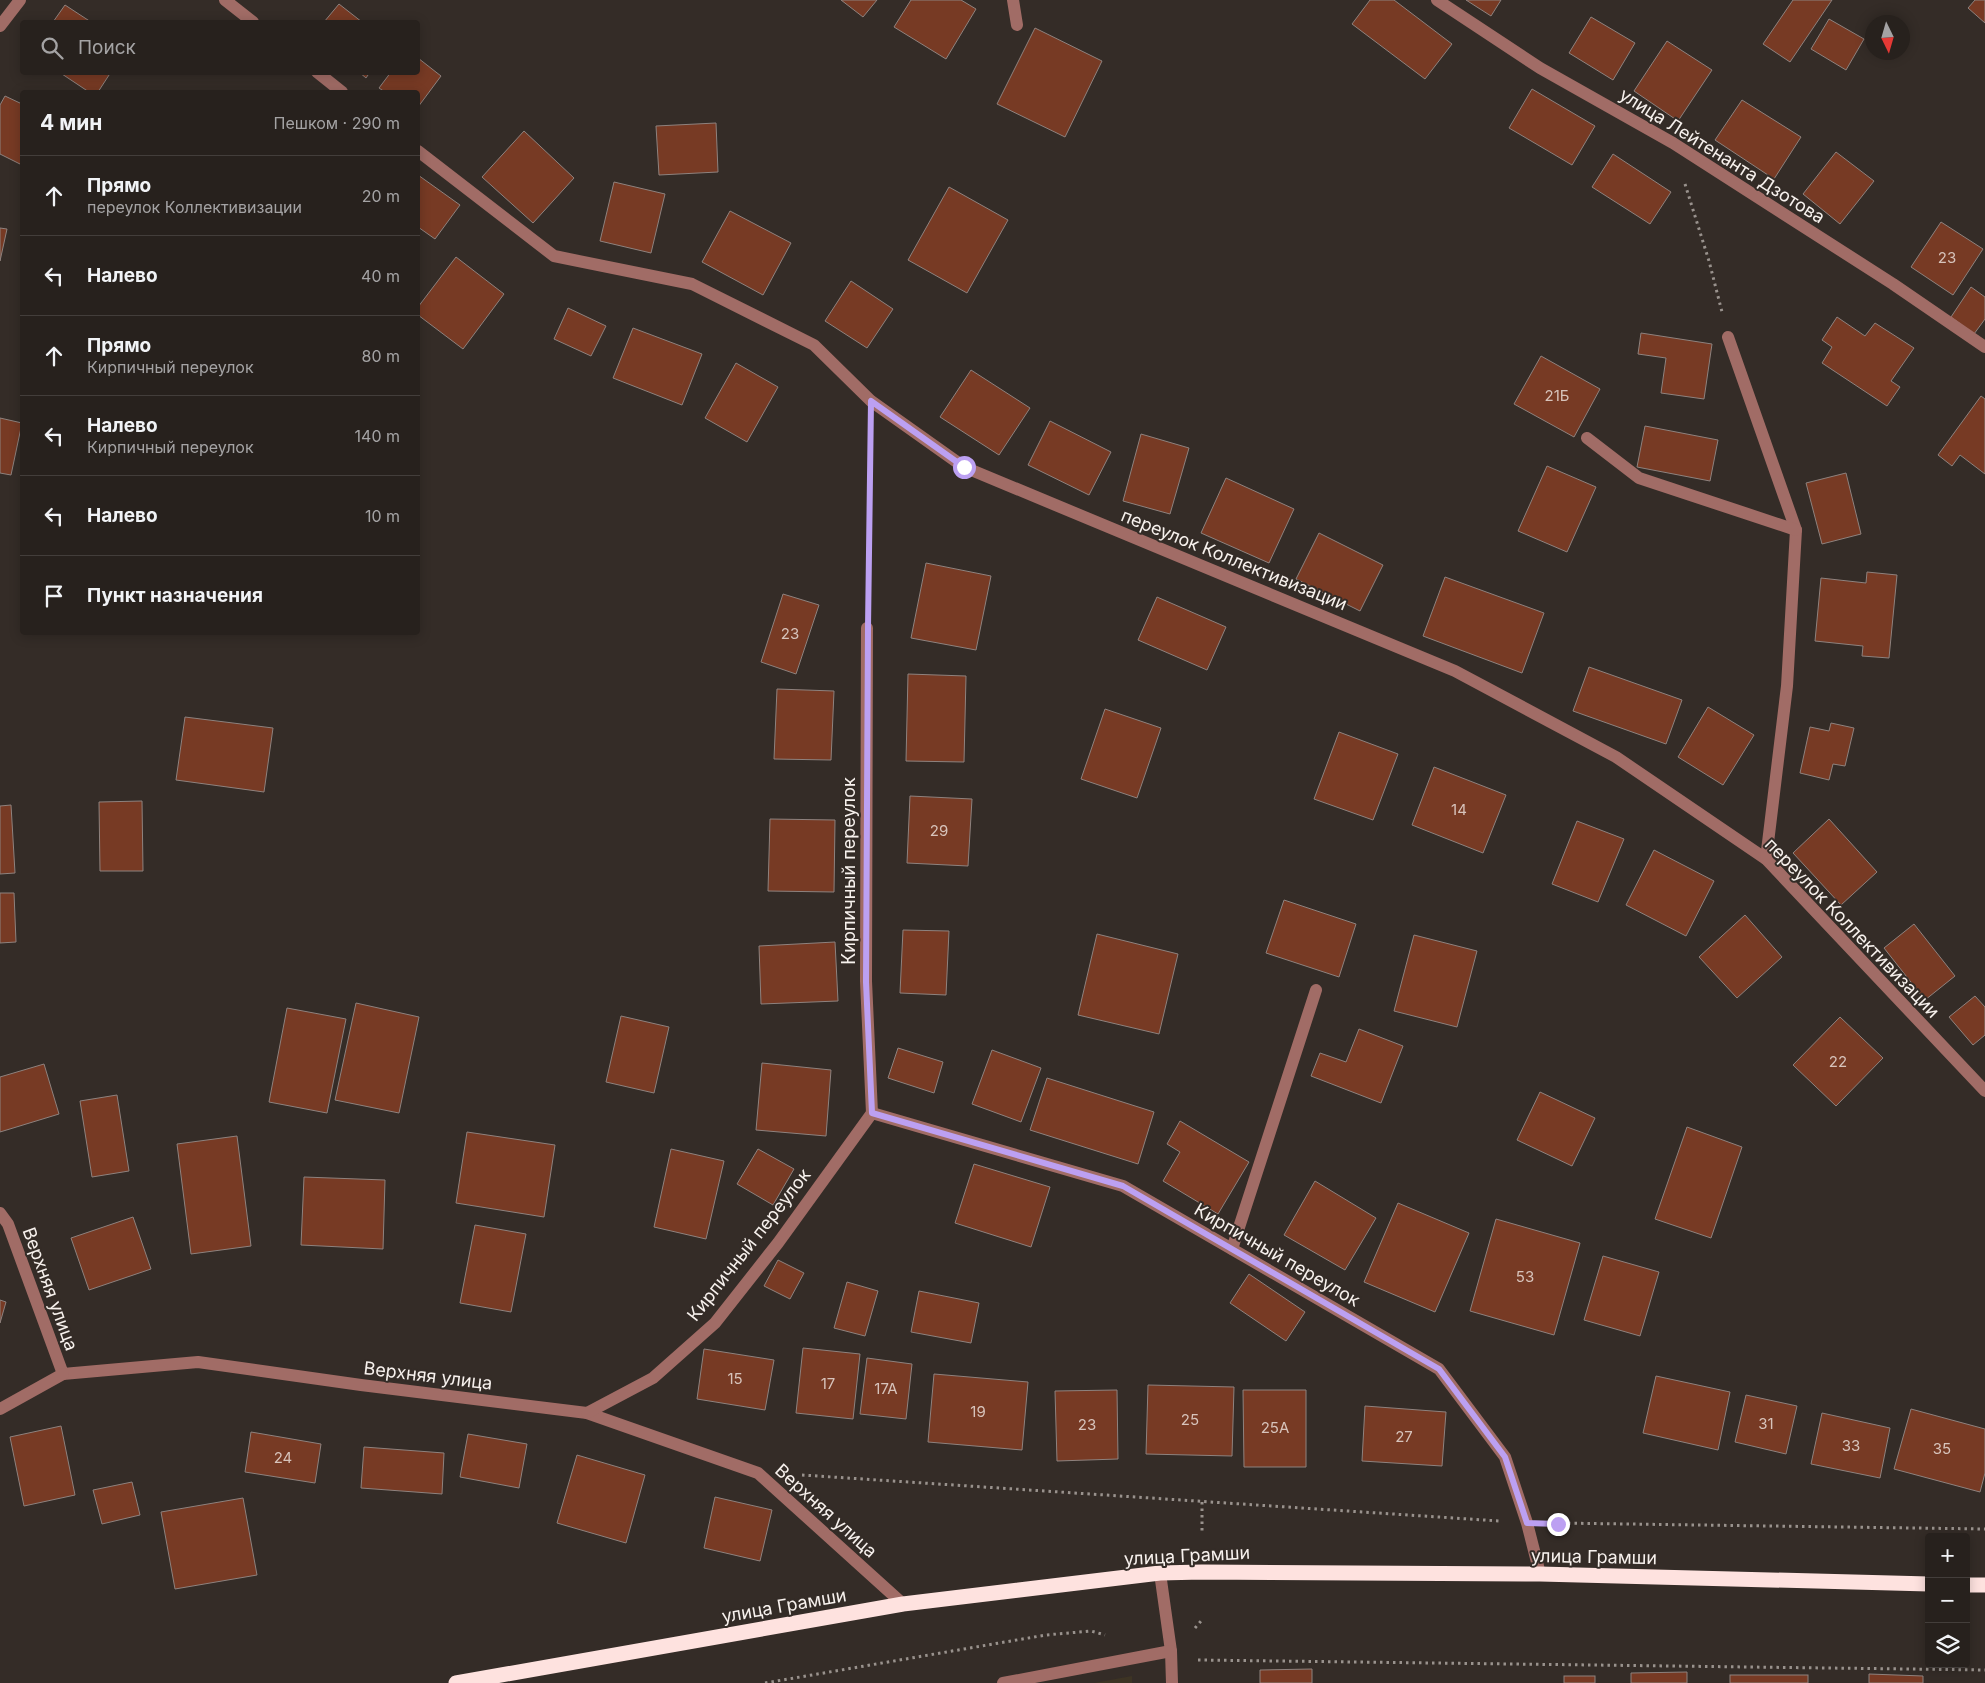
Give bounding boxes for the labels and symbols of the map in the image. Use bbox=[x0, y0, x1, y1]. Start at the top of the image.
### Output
north arrow bbox=[1865, 15, 1910, 60]
street label: улица Лейтенанта Дзотова bbox=[1616, 84, 1829, 228]
house number: 23 bbox=[1938, 248, 1956, 267]
house number: 21Б bbox=[1545, 386, 1569, 405]
route start bbox=[953, 456, 976, 479]
street label: переулок Коллективизации bbox=[1118, 505, 1350, 615]
house number: 23 bbox=[781, 624, 799, 643]
street label: Кирпичный переулок bbox=[838, 777, 859, 965]
house number: 14 bbox=[1451, 800, 1467, 819]
house number: 29 bbox=[930, 821, 948, 840]
street label: переулок Коллективизации bbox=[1761, 833, 1944, 1022]
house number: 22 bbox=[1829, 1052, 1847, 1071]
street label: Кирпичный переулок bbox=[683, 1164, 815, 1325]
street label: Кирпичный переулок bbox=[1191, 1199, 1364, 1311]
street label: Верхняя улица bbox=[18, 1224, 82, 1353]
house number: 53 bbox=[1516, 1267, 1534, 1286]
street label: Верхняя улица bbox=[362, 1357, 494, 1394]
house number: 15 bbox=[727, 1369, 743, 1388]
house number: 17 bbox=[821, 1374, 835, 1393]
house number: 17А bbox=[874, 1379, 898, 1398]
house number: 19 bbox=[970, 1402, 986, 1421]
house number: 25 bbox=[1181, 1410, 1199, 1429]
house number: 31 bbox=[1758, 1414, 1774, 1433]
house number: 23 bbox=[1078, 1415, 1096, 1434]
house number: 25А bbox=[1261, 1418, 1289, 1437]
house number: 27 bbox=[1395, 1427, 1413, 1446]
house number: 33 bbox=[1842, 1436, 1860, 1455]
house number: 35 bbox=[1933, 1439, 1951, 1458]
house number: 24 bbox=[274, 1448, 292, 1467]
street label: Верхняя улица bbox=[771, 1459, 881, 1562]
route end bbox=[1547, 1513, 1570, 1536]
street label: улица Грамши bbox=[1123, 1542, 1251, 1569]
street label: улица Грамши bbox=[1531, 1545, 1657, 1568]
street label: улица Грамши bbox=[720, 1584, 848, 1627]

